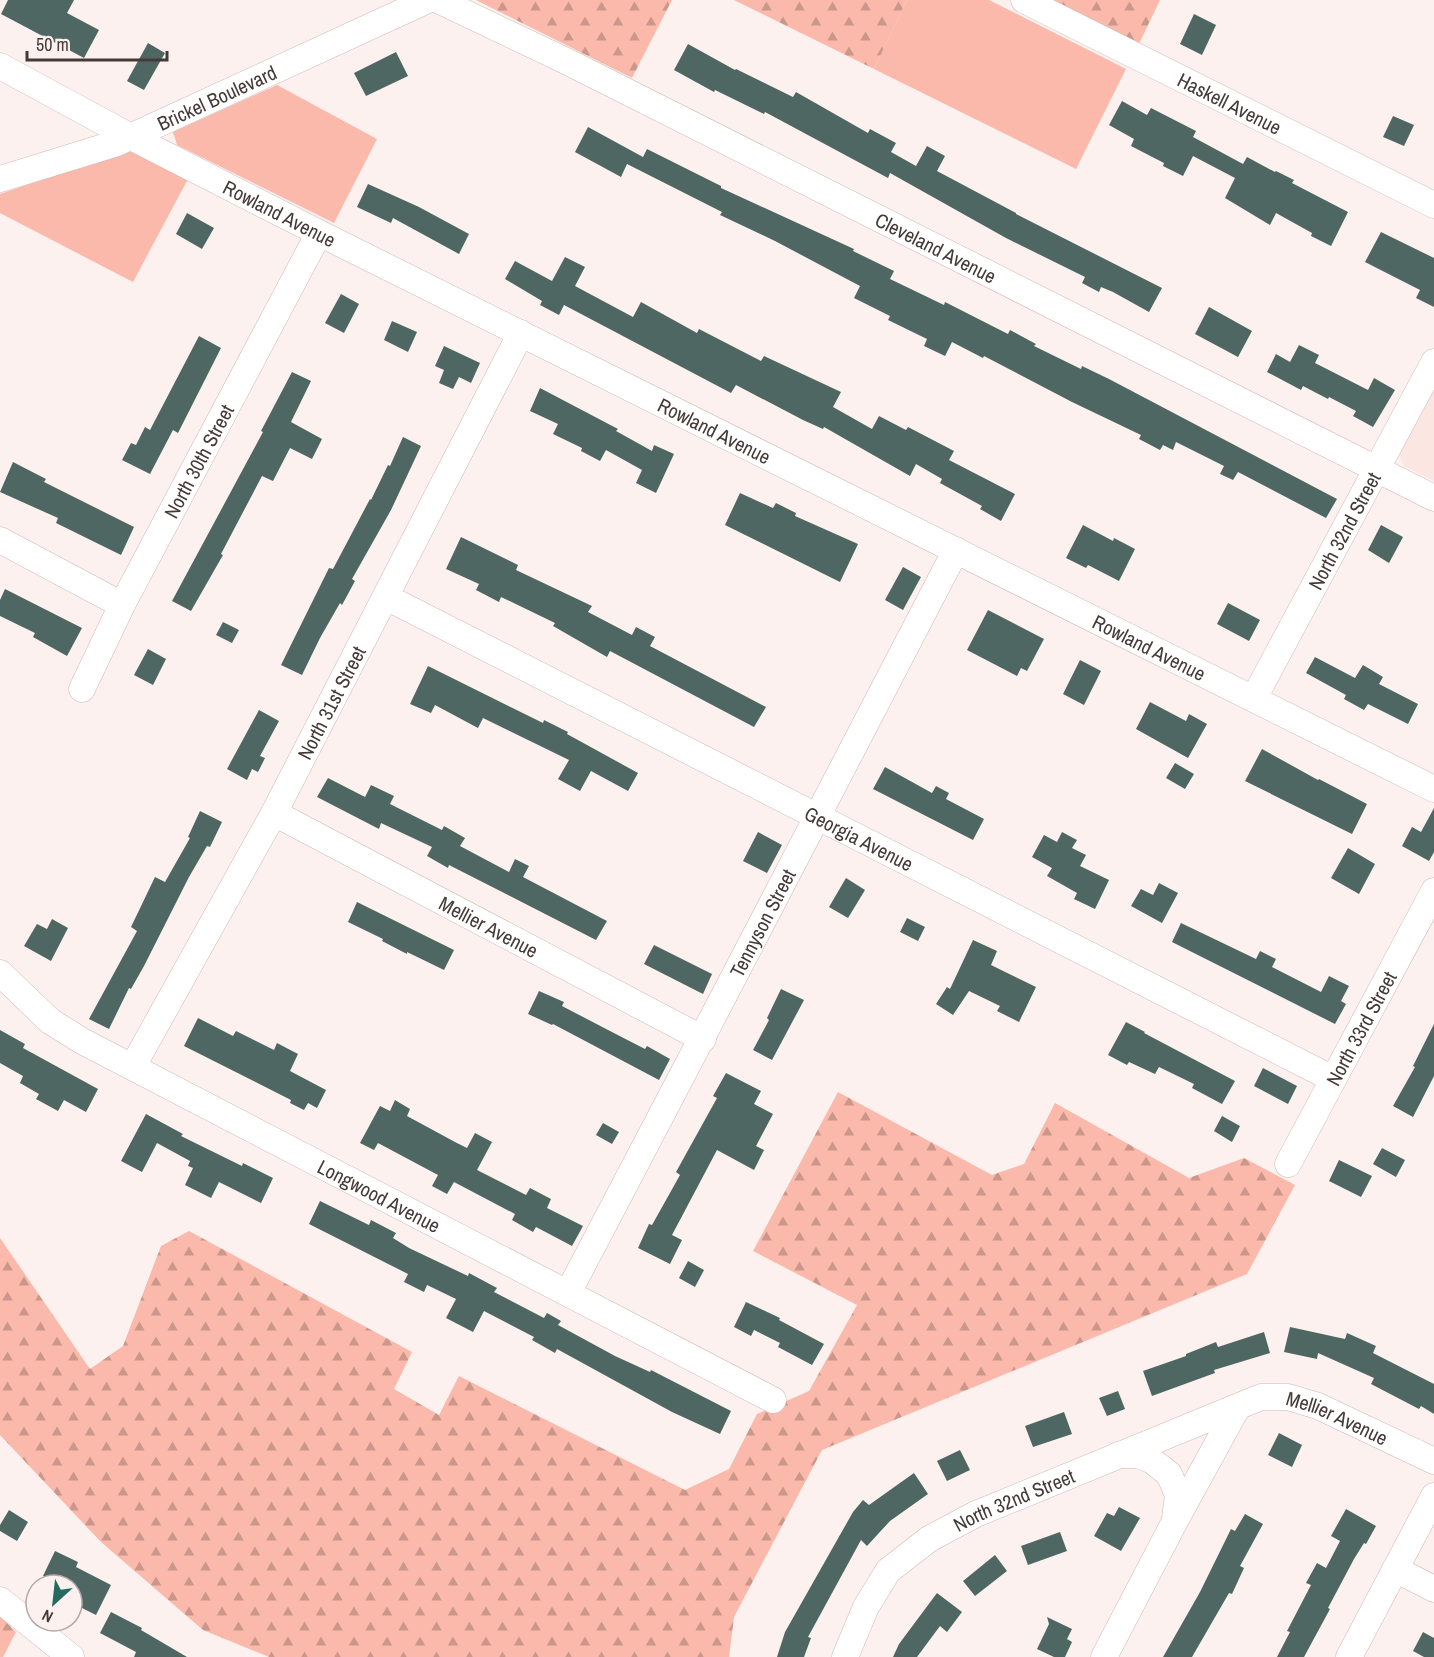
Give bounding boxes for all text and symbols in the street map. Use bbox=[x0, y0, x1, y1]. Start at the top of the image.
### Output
scale bar bbox=[27, 24, 166, 62]
text: 50 m bbox=[36, 32, 69, 57]
street label: Brickel Boulevard bbox=[153, 58, 281, 136]
street label: Haskell Avenue bbox=[1173, 66, 1286, 140]
street label: Rowland Avenue bbox=[219, 173, 341, 253]
street label: Cleveland Avenue bbox=[871, 206, 1001, 289]
street label: Rowland Avenue bbox=[653, 391, 775, 470]
street label: North 30th Street bbox=[157, 399, 240, 523]
street label: North 32nd Street bbox=[1301, 467, 1386, 594]
street label: Rowland Avenue bbox=[1088, 608, 1210, 687]
street label: North 31st Street bbox=[291, 641, 371, 764]
street label: Georgia Avenue bbox=[800, 799, 918, 877]
street label: Tennyson Street bbox=[723, 864, 801, 982]
street label: Mellier Avenue bbox=[435, 889, 543, 963]
street label: North 33rd Street bbox=[1319, 966, 1402, 1090]
street label: Longwood Avenue bbox=[313, 1152, 445, 1238]
street label: Mellier Avenue bbox=[1283, 1384, 1393, 1451]
street label: North 32nd Street bbox=[948, 1461, 1079, 1537]
north arrow bbox=[24, 1573, 84, 1633]
text: N bbox=[38, 1604, 56, 1628]

